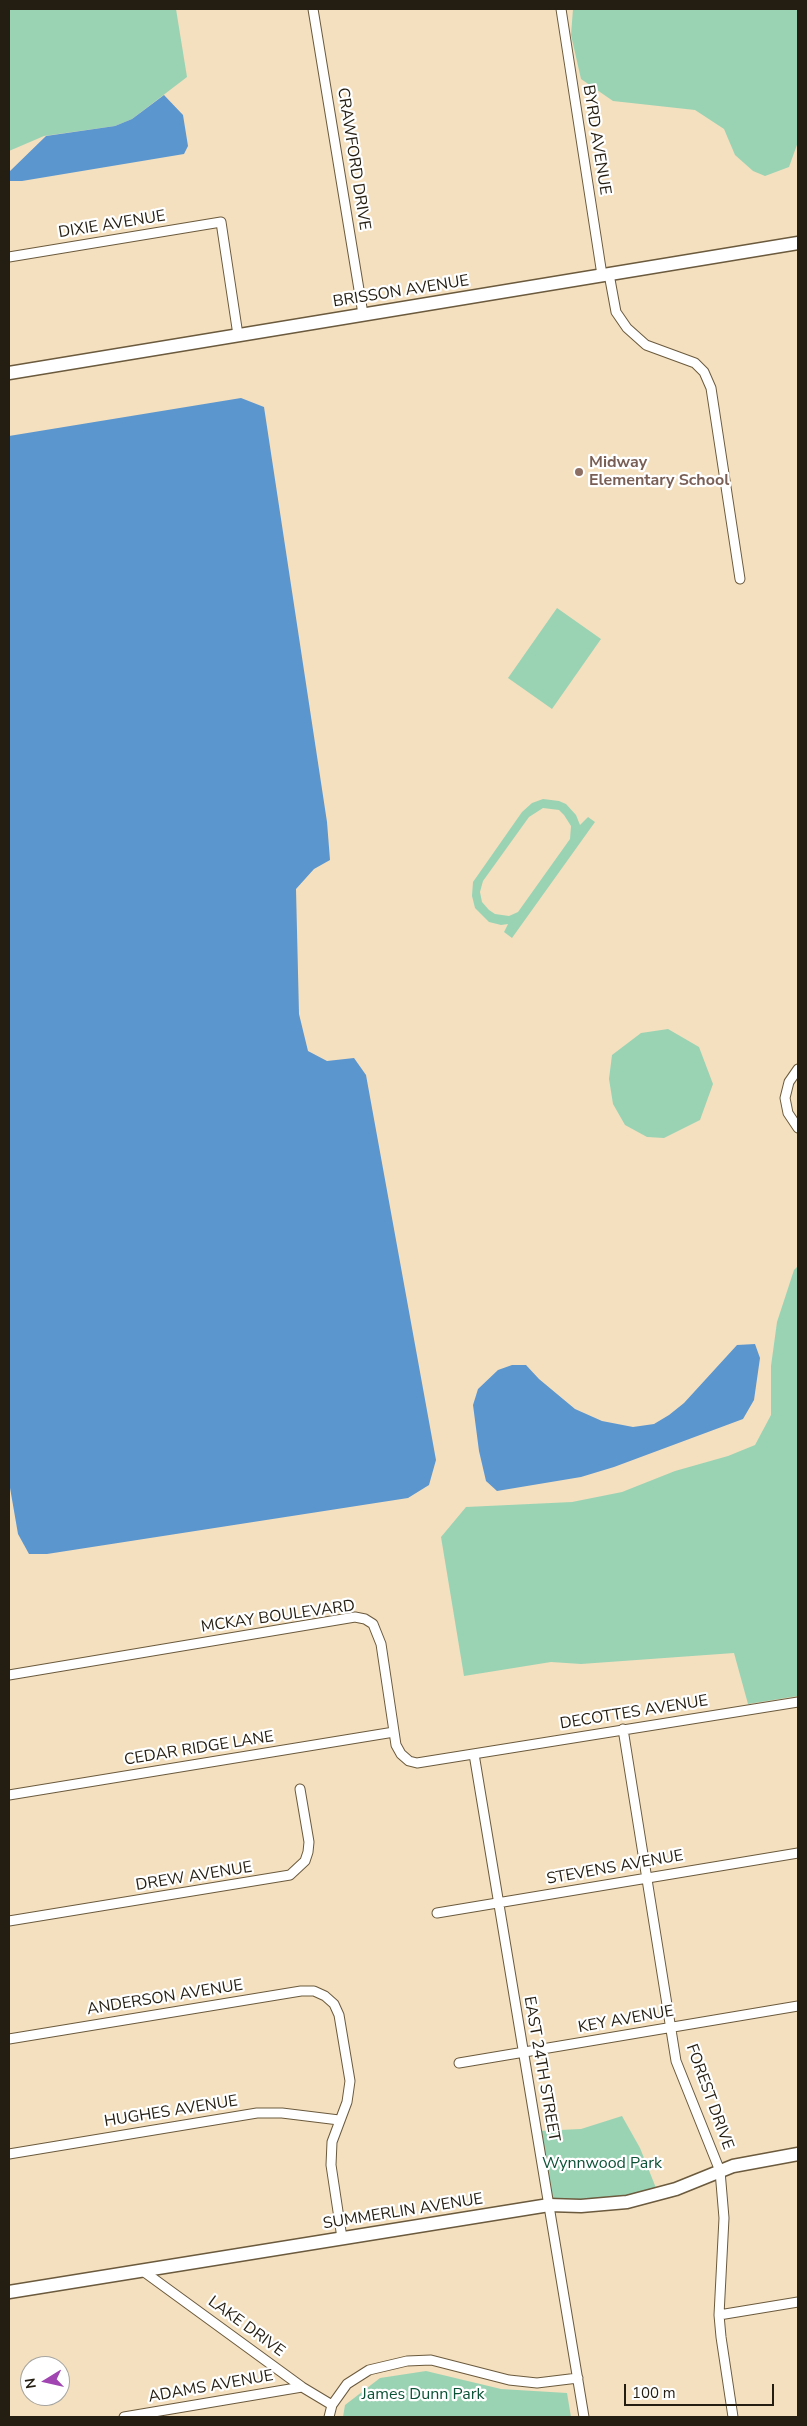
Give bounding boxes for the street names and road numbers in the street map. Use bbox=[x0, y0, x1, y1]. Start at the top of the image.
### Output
street label: BYRD AVENUE bbox=[578, 84, 614, 196]
street label: CRAWFORD DRIVE bbox=[332, 86, 374, 232]
street label: DIXIE AVENUE bbox=[57, 207, 167, 243]
street label: BRISSON AVENUE bbox=[332, 272, 470, 312]
street label: MCKAY BOULEVARD bbox=[200, 1597, 356, 1637]
street label: DECOTTES AVENUE bbox=[559, 1692, 709, 1734]
street label: CEDAR RIDGE LANE bbox=[123, 1728, 275, 1770]
street label: STEVENS AVENUE bbox=[545, 1847, 685, 1889]
street label: DREW AVENUE bbox=[134, 1858, 254, 1896]
street label: ANDERSON AVENUE bbox=[86, 1976, 244, 2020]
street label: EAST 24TH STREET bbox=[519, 1995, 563, 2143]
street label: KEY AVENUE bbox=[577, 2002, 675, 2038]
street label: FOREST DRIVE bbox=[681, 2042, 737, 2152]
street label: HUGHES AVENUE bbox=[103, 2092, 239, 2132]
street label: SUMMERLIN AVENUE bbox=[322, 2190, 484, 2234]
street label: LAKE DRIVE bbox=[204, 2293, 288, 2361]
street label: ADAMS AVENUE bbox=[147, 2367, 275, 2407]

